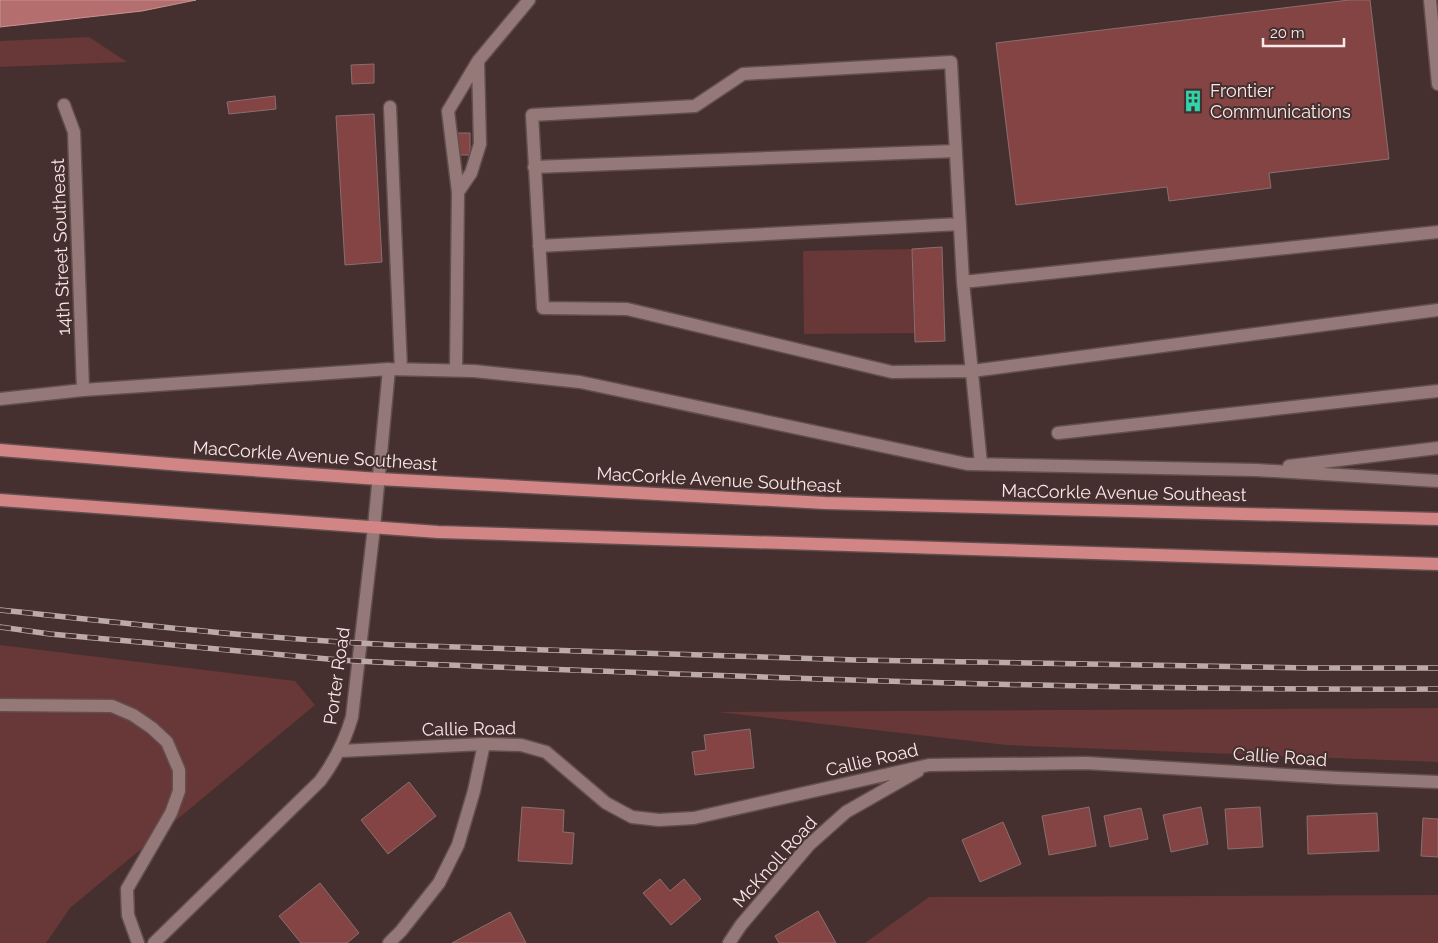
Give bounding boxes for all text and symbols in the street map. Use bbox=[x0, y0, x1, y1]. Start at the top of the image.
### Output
scale bar bbox=[1263, 15, 1344, 47]
text: 20 m bbox=[1270, 24, 1305, 42]
place label: Frontier Communications bbox=[1210, 80, 1351, 122]
building icon: Frontier Communications bbox=[1180, 88, 1206, 114]
street label: 14th Street Southeast bbox=[47, 158, 74, 336]
street label: MacCorkle Avenue Southeast bbox=[192, 436, 438, 475]
street label: MacCorkle Avenue Southeast bbox=[596, 463, 842, 496]
street label: MacCorkle Avenue Southeast bbox=[1001, 480, 1247, 505]
street label: Porter Road bbox=[319, 626, 354, 726]
street label: Callie Road bbox=[422, 717, 516, 740]
street label: Callie Road bbox=[824, 739, 920, 780]
street label: Callie Road bbox=[1232, 743, 1328, 770]
street label: McKnoll Road bbox=[728, 812, 821, 912]

